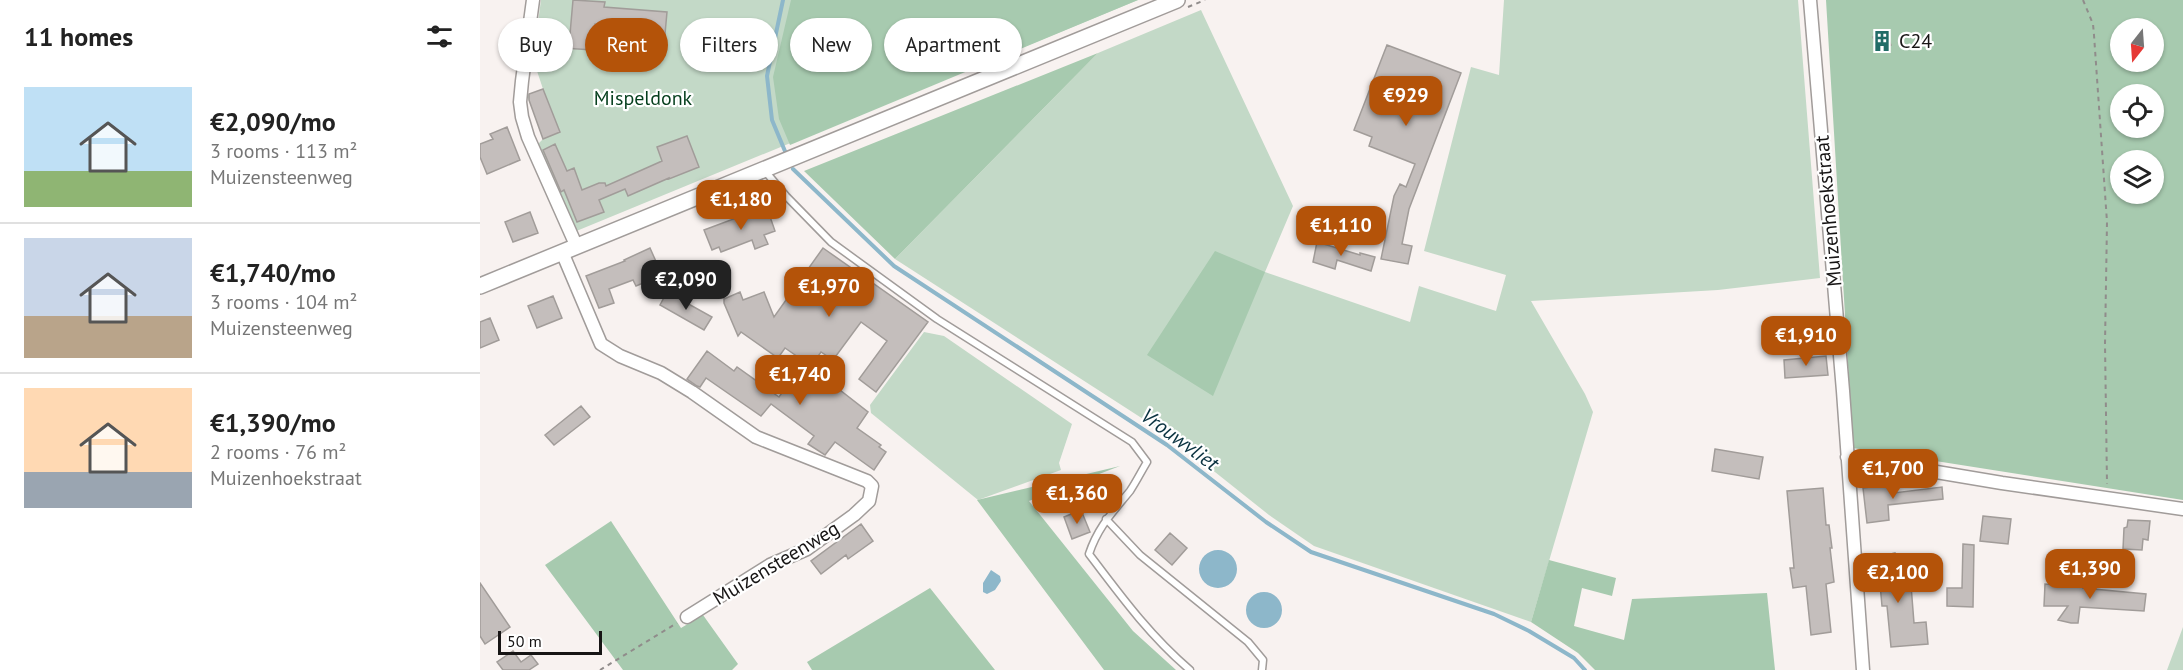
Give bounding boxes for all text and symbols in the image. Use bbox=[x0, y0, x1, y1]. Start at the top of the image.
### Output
chip: Buy bbox=[498, 18, 573, 72]
chip: Rent bbox=[585, 18, 668, 72]
chip: Filters bbox=[680, 18, 778, 72]
chip: New bbox=[790, 18, 872, 72]
chip: Apartment bbox=[884, 18, 1022, 72]
north arrow bbox=[2110, 18, 2164, 72]
map controls bbox=[2110, 18, 2164, 204]
text: 11 homes bbox=[24, 20, 133, 53]
icon: filters bbox=[423, 20, 456, 53]
place label: C24 bbox=[1899, 28, 1932, 54]
building icon: C24 bbox=[1870, 29, 1894, 53]
pin: €929 bbox=[1370, 76, 1442, 127]
text: €929 bbox=[1383, 82, 1429, 108]
button: locate bbox=[2110, 84, 2164, 138]
park label: Mispeldonk bbox=[594, 85, 693, 111]
text: €2,090/mo bbox=[210, 105, 336, 138]
icon: home bbox=[72, 111, 144, 183]
street label: Muizenhoekstraat bbox=[1808, 134, 1848, 288]
text: 3 rooms · 113 m² bbox=[210, 138, 357, 164]
button: layers bbox=[2110, 150, 2164, 204]
text: Muizensteenweg bbox=[210, 164, 353, 190]
pin: €1,180 bbox=[692, 180, 790, 231]
text: €1,180 bbox=[710, 186, 772, 212]
pin: €1,110 bbox=[1292, 206, 1390, 257]
text: €1,110 bbox=[1310, 212, 1372, 238]
text: €1,740/mo bbox=[210, 256, 336, 289]
pin: €2,090 bbox=[637, 260, 735, 311]
icon: home bbox=[72, 262, 144, 334]
text: €2,090 bbox=[655, 266, 717, 292]
pin: €1,970 bbox=[780, 267, 878, 318]
text: €1,970 bbox=[798, 273, 860, 299]
text: 3 rooms · 104 m² bbox=[210, 289, 357, 315]
text: Muizensteenweg bbox=[210, 315, 353, 341]
pin: €1,910 bbox=[1757, 316, 1855, 367]
text: €1,910 bbox=[1775, 322, 1837, 348]
pin: €1,740 bbox=[751, 355, 849, 406]
text: €1,740 bbox=[769, 361, 831, 387]
water label: Vrouwvliet bbox=[1136, 402, 1225, 477]
text: €1,390/mo bbox=[210, 406, 336, 439]
icon: home bbox=[72, 412, 144, 484]
text: 2 rooms · 76 m² bbox=[210, 439, 346, 465]
pin: €1,700 bbox=[1844, 449, 1942, 500]
text: €1,700 bbox=[1862, 455, 1924, 481]
text: Muizenhoekstraat bbox=[210, 465, 362, 491]
pin: €1,360 bbox=[1028, 474, 1126, 525]
text: €1,360 bbox=[1046, 480, 1108, 506]
street label: Muizensteenweg bbox=[708, 515, 844, 611]
pin: €1,390 bbox=[2041, 549, 2139, 600]
pin: €2,100 bbox=[1849, 553, 1947, 604]
text: €1,390 bbox=[2059, 555, 2121, 581]
text: €2,100 bbox=[1867, 559, 1929, 585]
scale bar bbox=[498, 628, 602, 656]
text: 50 m bbox=[507, 631, 542, 651]

